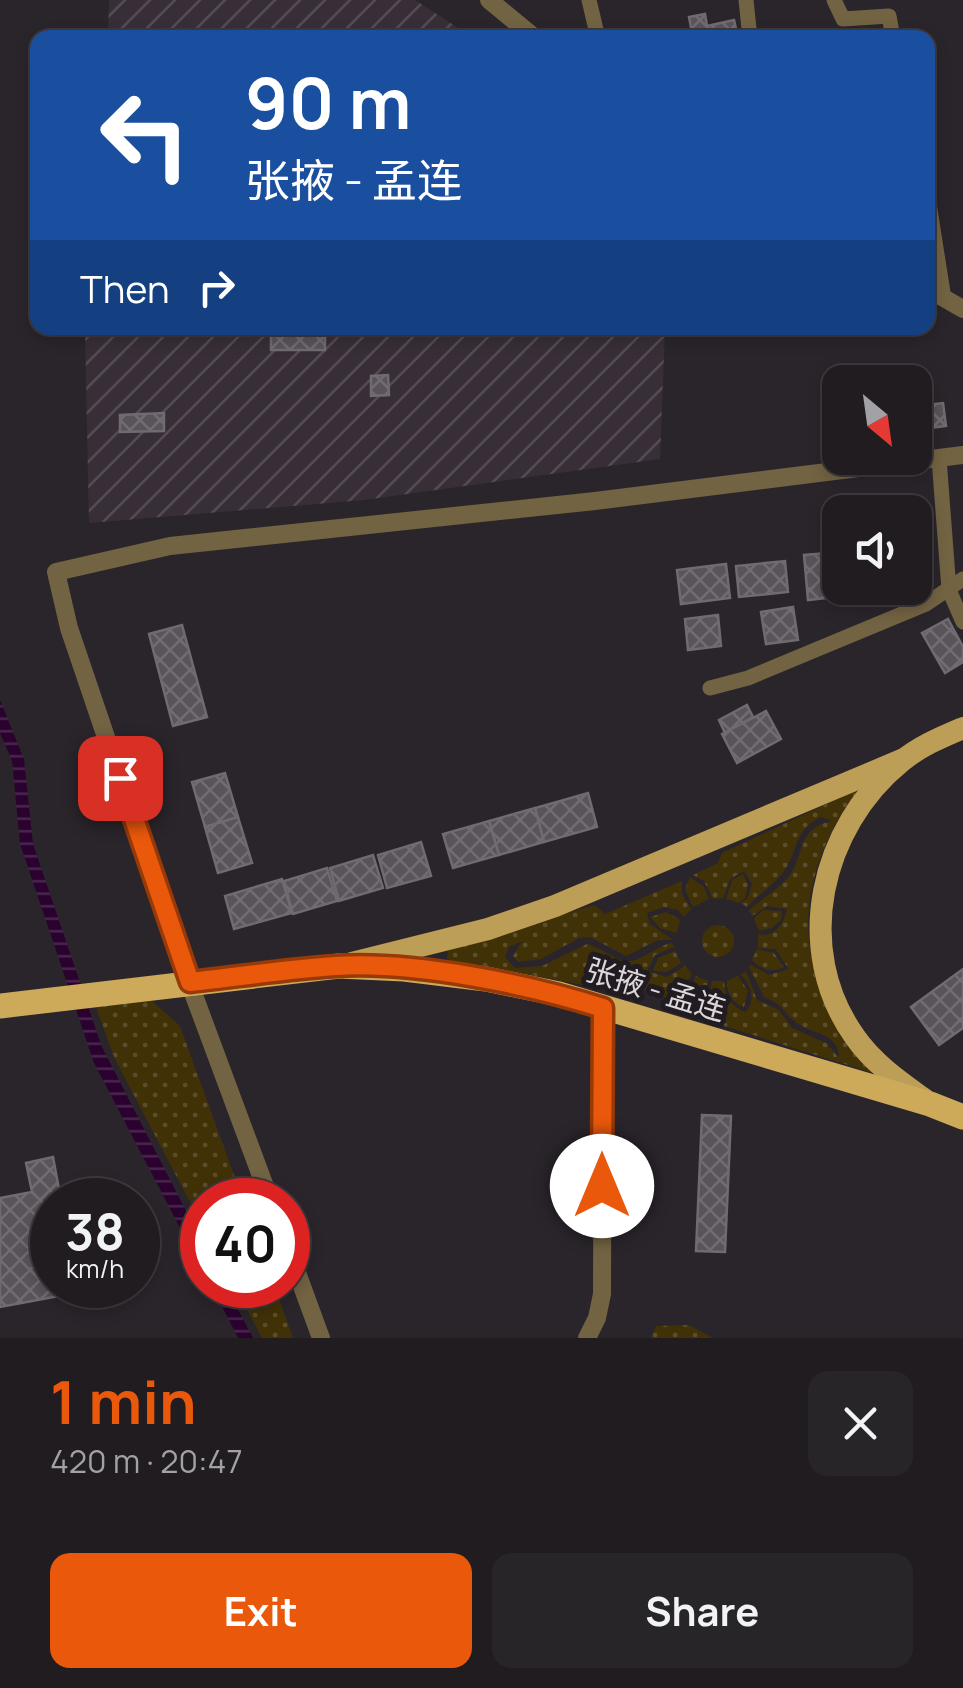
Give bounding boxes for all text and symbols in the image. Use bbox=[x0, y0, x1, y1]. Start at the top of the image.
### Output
text: 90 m bbox=[245, 54, 412, 150]
icon: left bbox=[80, 70, 210, 200]
text: 张掖 - 孟连 bbox=[245, 149, 462, 211]
icon: right bbox=[189, 260, 244, 315]
text: Then bbox=[80, 262, 169, 314]
north arrow bbox=[822, 365, 932, 475]
map controls bbox=[822, 365, 932, 605]
button: sound bbox=[822, 495, 932, 605]
pin bbox=[78, 736, 163, 821]
icon: arrive bbox=[93, 751, 148, 806]
street label: 张掖 - 孟连 bbox=[581, 948, 731, 1030]
position arrow bbox=[550, 1134, 654, 1238]
speed limit sign: 40 bbox=[180, 1178, 310, 1308]
text: 38 bbox=[65, 1197, 125, 1265]
text: km/h bbox=[66, 1251, 124, 1286]
text: 1 min bbox=[50, 1360, 197, 1442]
button: close bbox=[808, 1371, 913, 1476]
text: 420 m · 20:47 bbox=[50, 1439, 242, 1483]
button: Exit bbox=[50, 1553, 472, 1668]
button: Share bbox=[492, 1553, 913, 1668]

